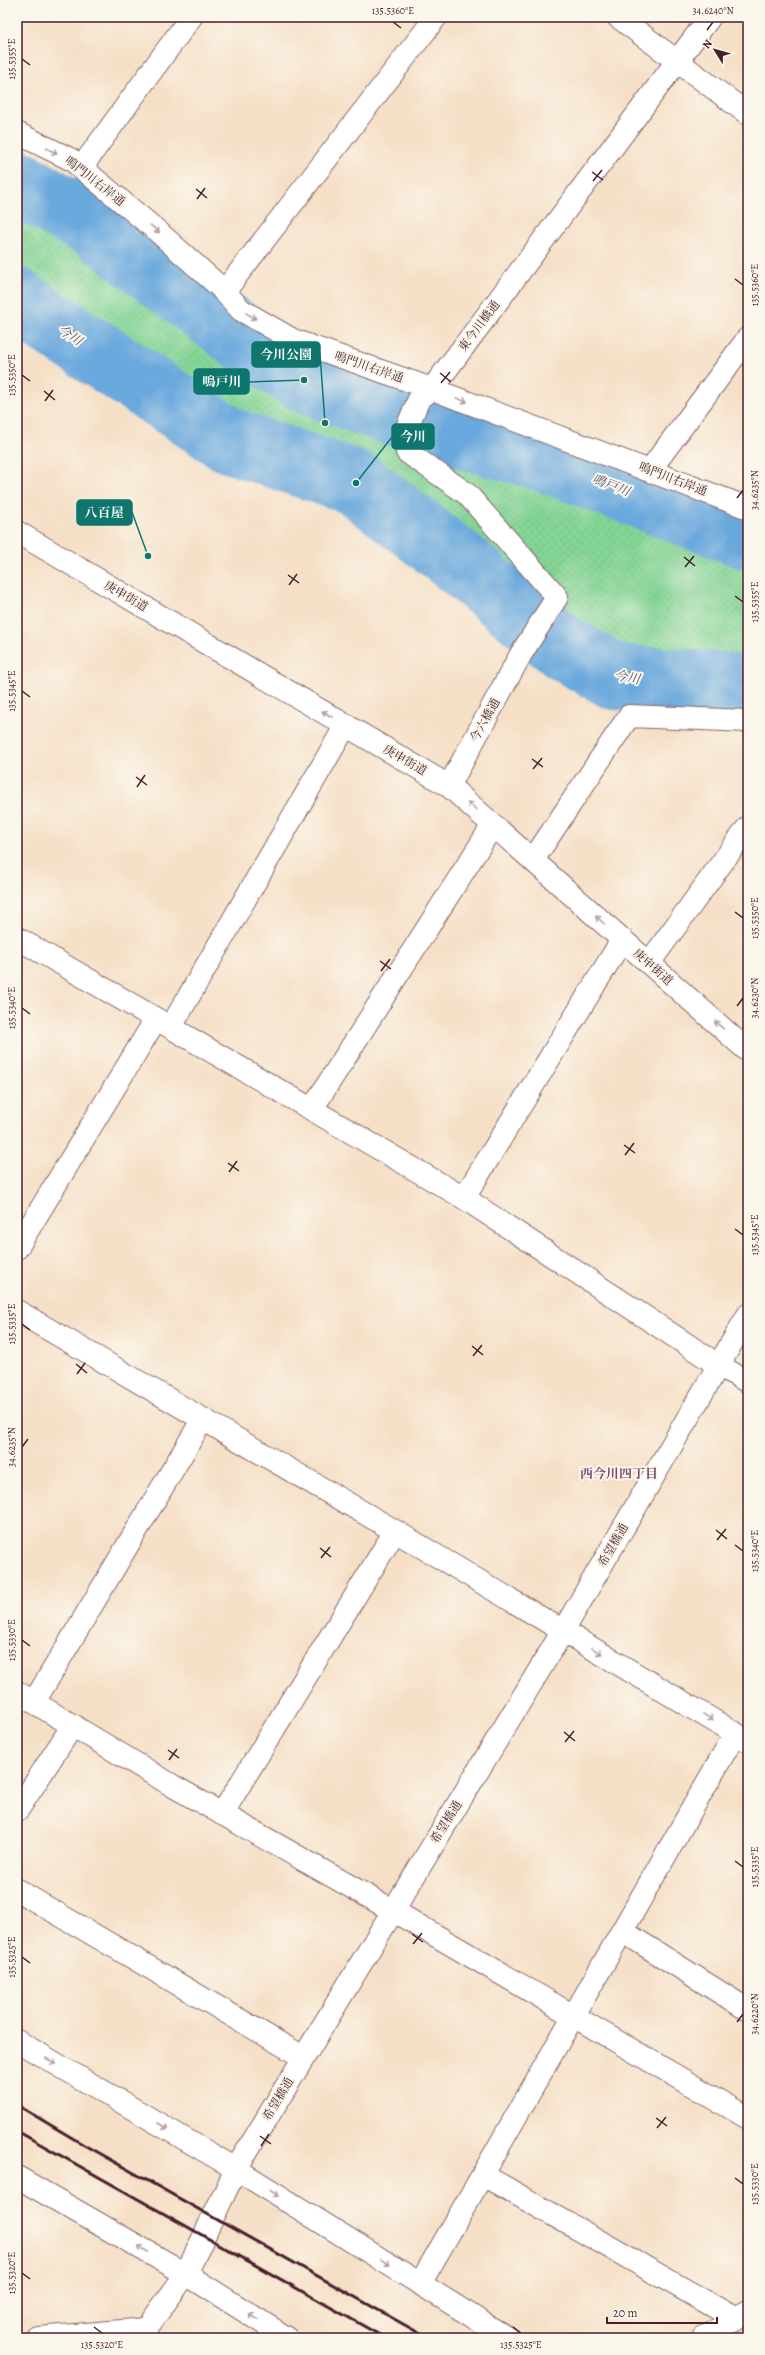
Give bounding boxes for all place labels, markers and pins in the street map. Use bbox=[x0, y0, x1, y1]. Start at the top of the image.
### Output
callout: 今川公園 bbox=[252, 342, 320, 367]
callout: 鳴戸川 bbox=[194, 369, 249, 394]
callout: 今川 bbox=[392, 424, 434, 449]
callout: 八百屋 bbox=[77, 500, 132, 525]

